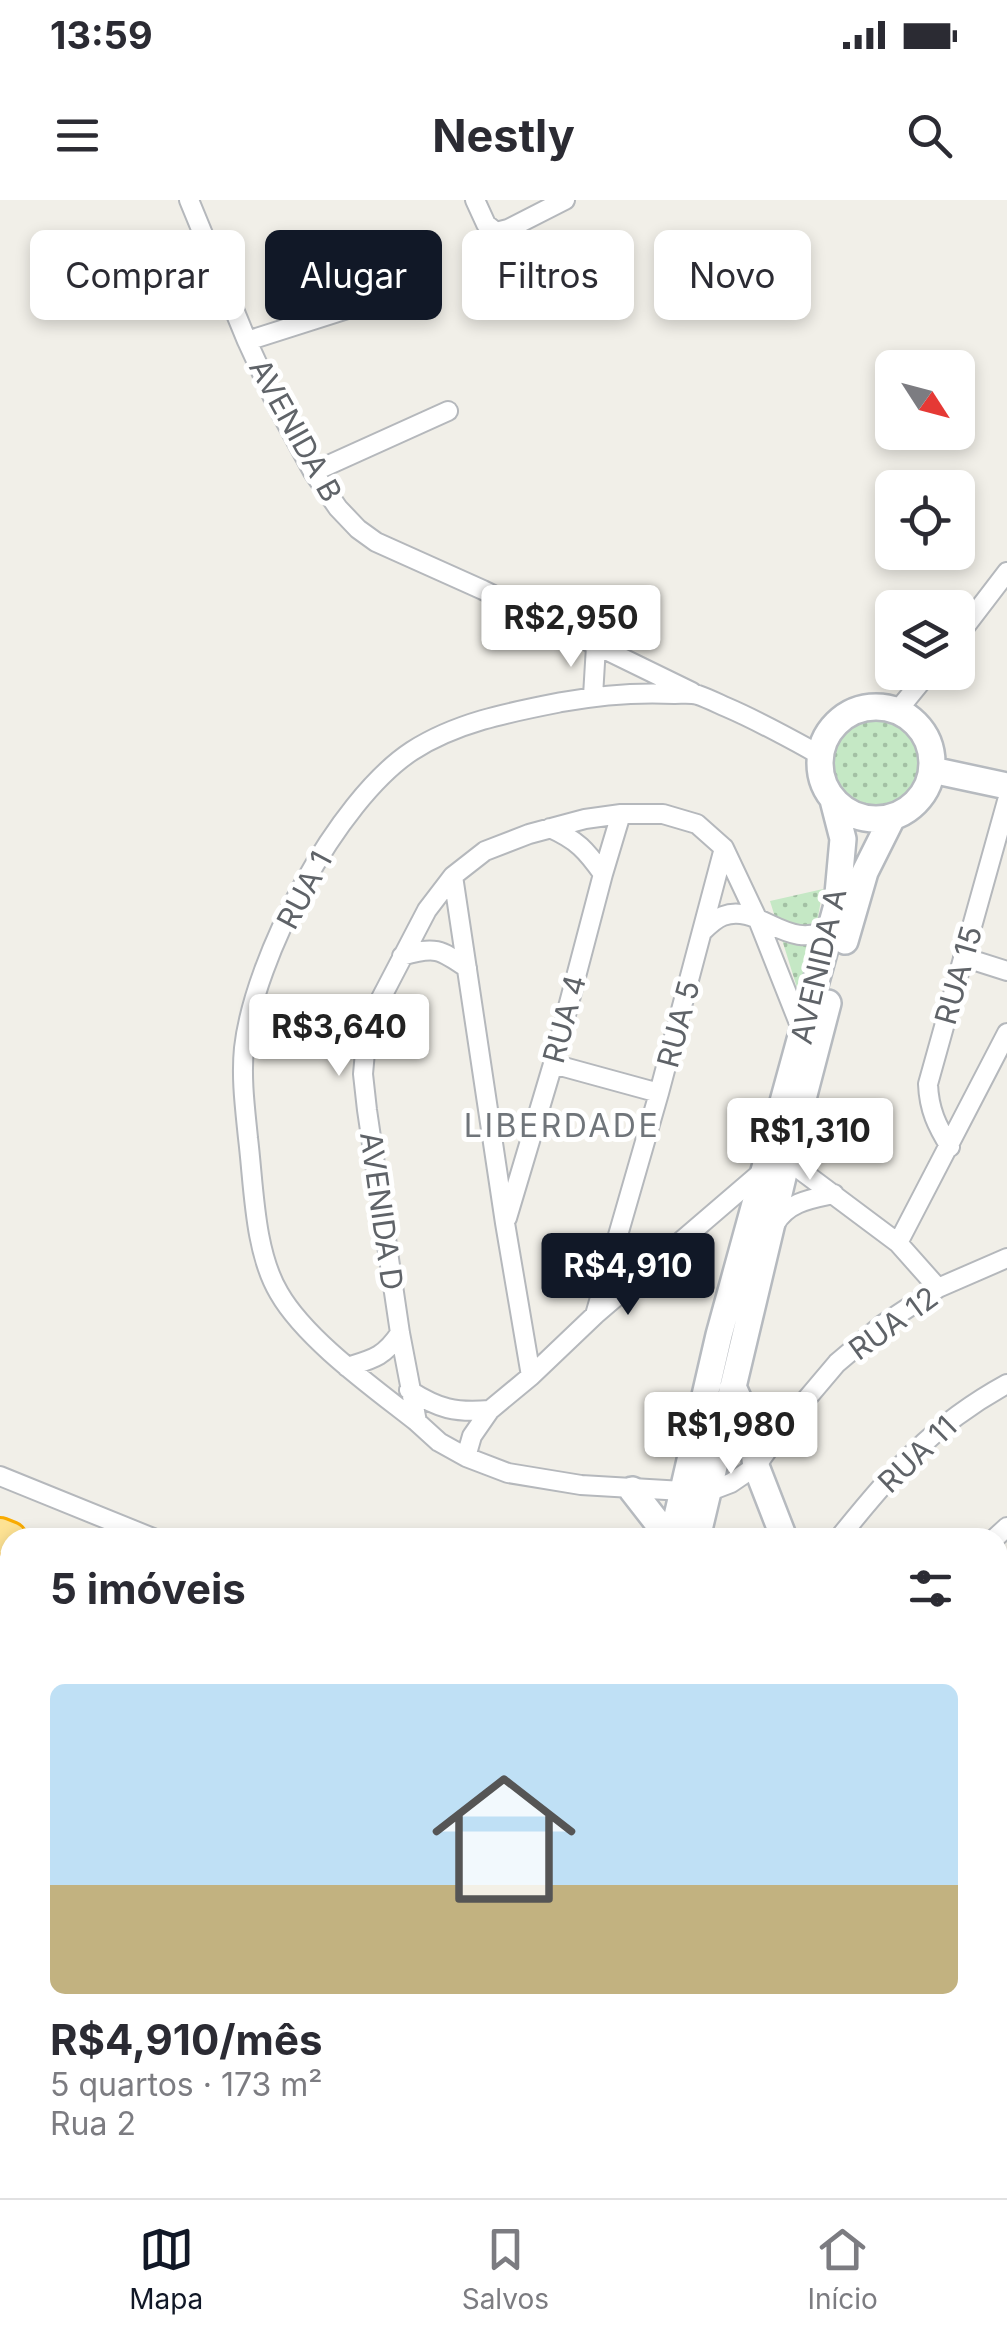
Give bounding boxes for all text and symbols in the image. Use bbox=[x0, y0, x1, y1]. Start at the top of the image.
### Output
text: 13:59 bbox=[50, 12, 153, 58]
icon: menu bbox=[50, 108, 105, 163]
text: Nestly bbox=[432, 108, 575, 163]
icon: search bbox=[902, 108, 957, 163]
chip: Comprar bbox=[30, 230, 245, 320]
chip: Alugar bbox=[265, 230, 442, 320]
chip: Filtros bbox=[462, 230, 634, 320]
chip: Novo bbox=[654, 230, 811, 320]
north arrow bbox=[875, 350, 975, 450]
map controls bbox=[875, 350, 975, 690]
street label: AVENIDA B bbox=[242, 352, 350, 508]
button: locate bbox=[875, 470, 975, 570]
pin: R$2,950 bbox=[479, 585, 663, 670]
button: layers bbox=[875, 590, 975, 690]
text: R$2,950 bbox=[503, 598, 639, 637]
street label: RUA 1 bbox=[269, 845, 339, 935]
street label: AVENIDA A bbox=[783, 885, 853, 1047]
street label: RUA 15 bbox=[927, 922, 989, 1028]
street label: RUA 4 bbox=[535, 971, 593, 1067]
street label: RUA 5 bbox=[649, 977, 707, 1071]
pin: R$3,640 bbox=[247, 994, 431, 1079]
text: R$3,640 bbox=[271, 1007, 407, 1046]
pin: R$1,310 bbox=[718, 1098, 902, 1183]
district label: LIBERDADE bbox=[464, 1106, 660, 1145]
text: R$1,310 bbox=[749, 1111, 871, 1150]
street label: AVENIDA D bbox=[353, 1130, 411, 1292]
pin: R$4,910 bbox=[536, 1233, 720, 1318]
text: R$4,910 bbox=[564, 1246, 692, 1285]
street label: RUA 12 bbox=[842, 1279, 944, 1367]
pin: R$1,980 bbox=[639, 1392, 823, 1477]
text: R$1,980 bbox=[666, 1405, 796, 1444]
street label: RUA 11 bbox=[870, 1408, 964, 1500]
icon: filters bbox=[903, 1561, 958, 1616]
text: 5 imóveis bbox=[50, 1563, 246, 1614]
icon: home bbox=[414, 1749, 594, 1929]
text: R$4,910/mês bbox=[50, 2014, 322, 2065]
text: 5 quartos · 173 m² bbox=[50, 2065, 322, 2104]
text: Rua 2 bbox=[50, 2104, 136, 2143]
tab: Mapa bbox=[129, 2222, 203, 2316]
tab: Salvos bbox=[462, 2222, 549, 2316]
tab: Início bbox=[807, 2222, 878, 2316]

